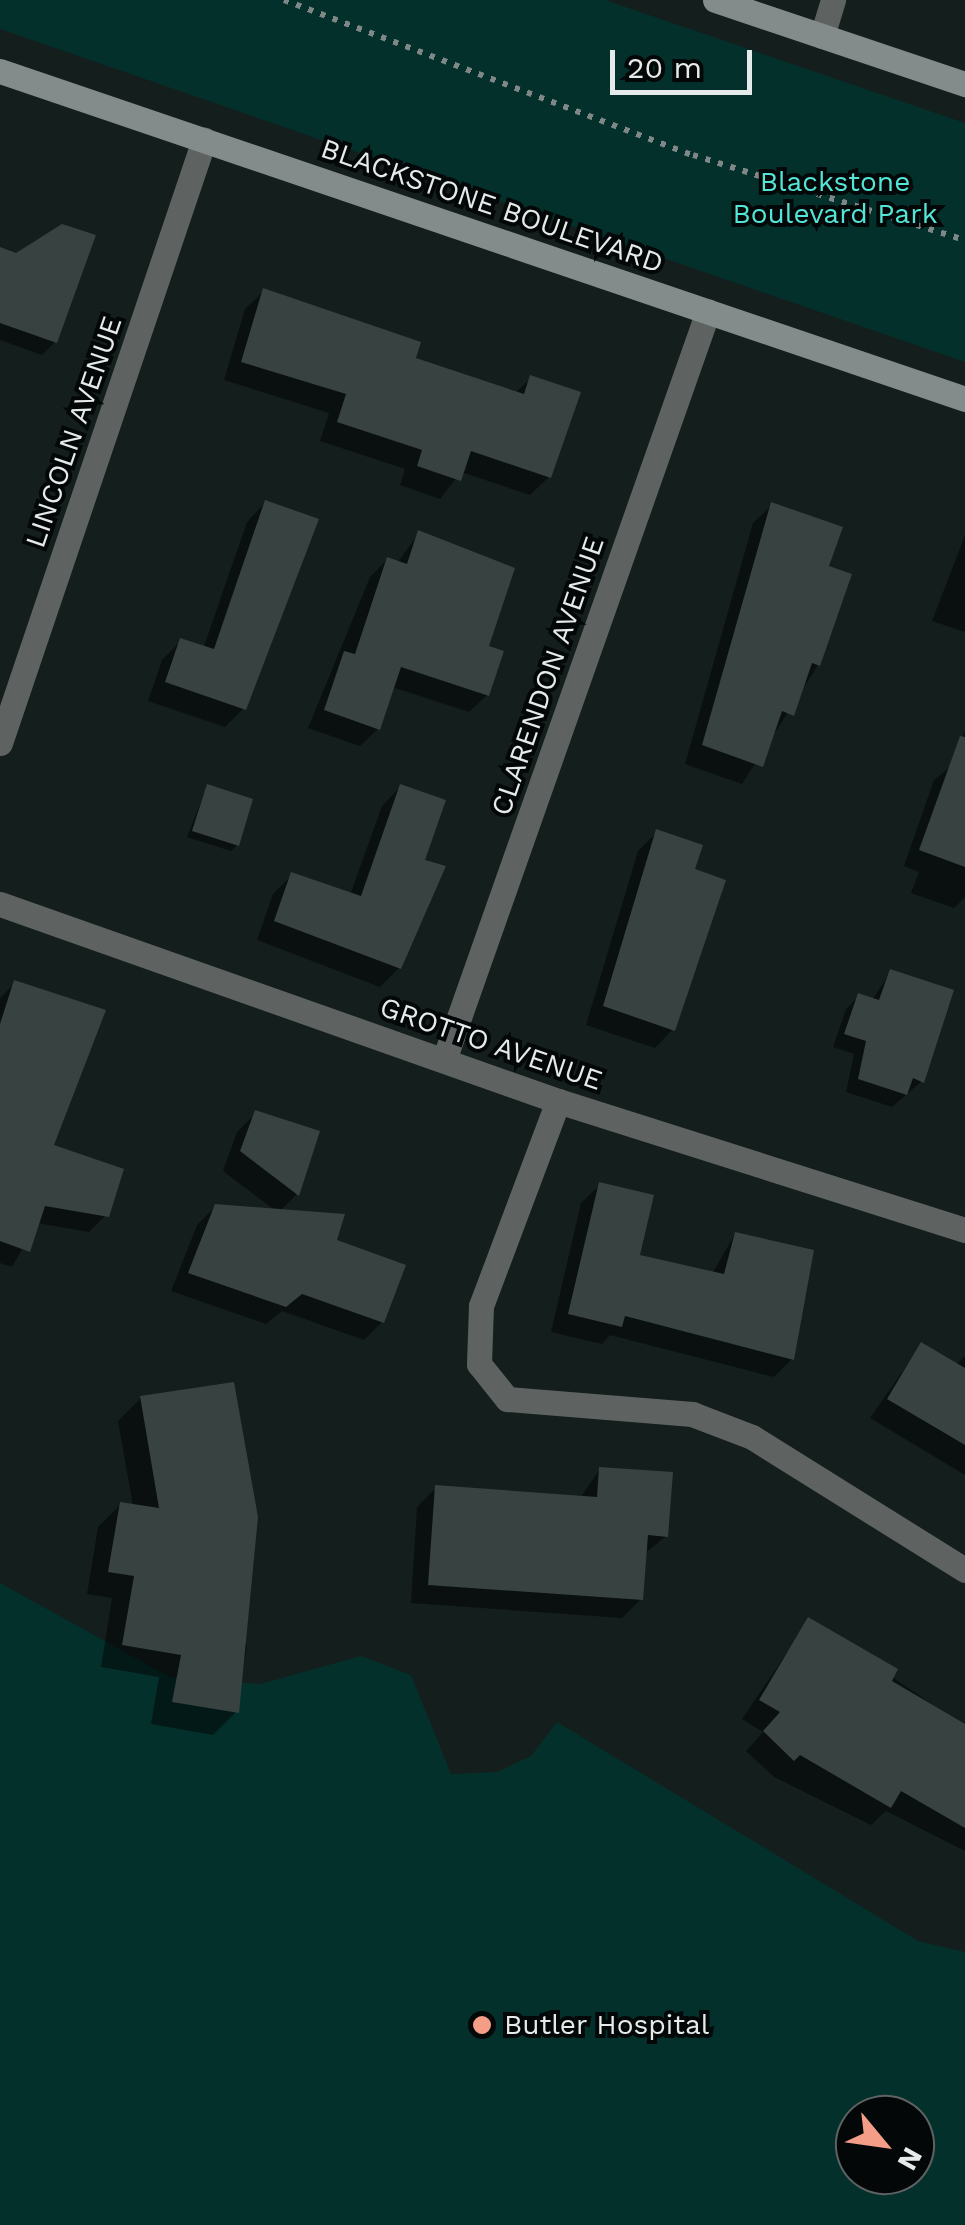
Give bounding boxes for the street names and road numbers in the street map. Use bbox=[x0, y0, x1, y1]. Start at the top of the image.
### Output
street label: BLACKSTONE BOULEVARD bbox=[317, 132, 667, 280]
street label: LINCOLN AVENUE bbox=[18, 311, 130, 553]
street label: CLARENDON AVENUE bbox=[484, 532, 612, 820]
street label: GROTTO AVENUE bbox=[375, 990, 607, 1098]

